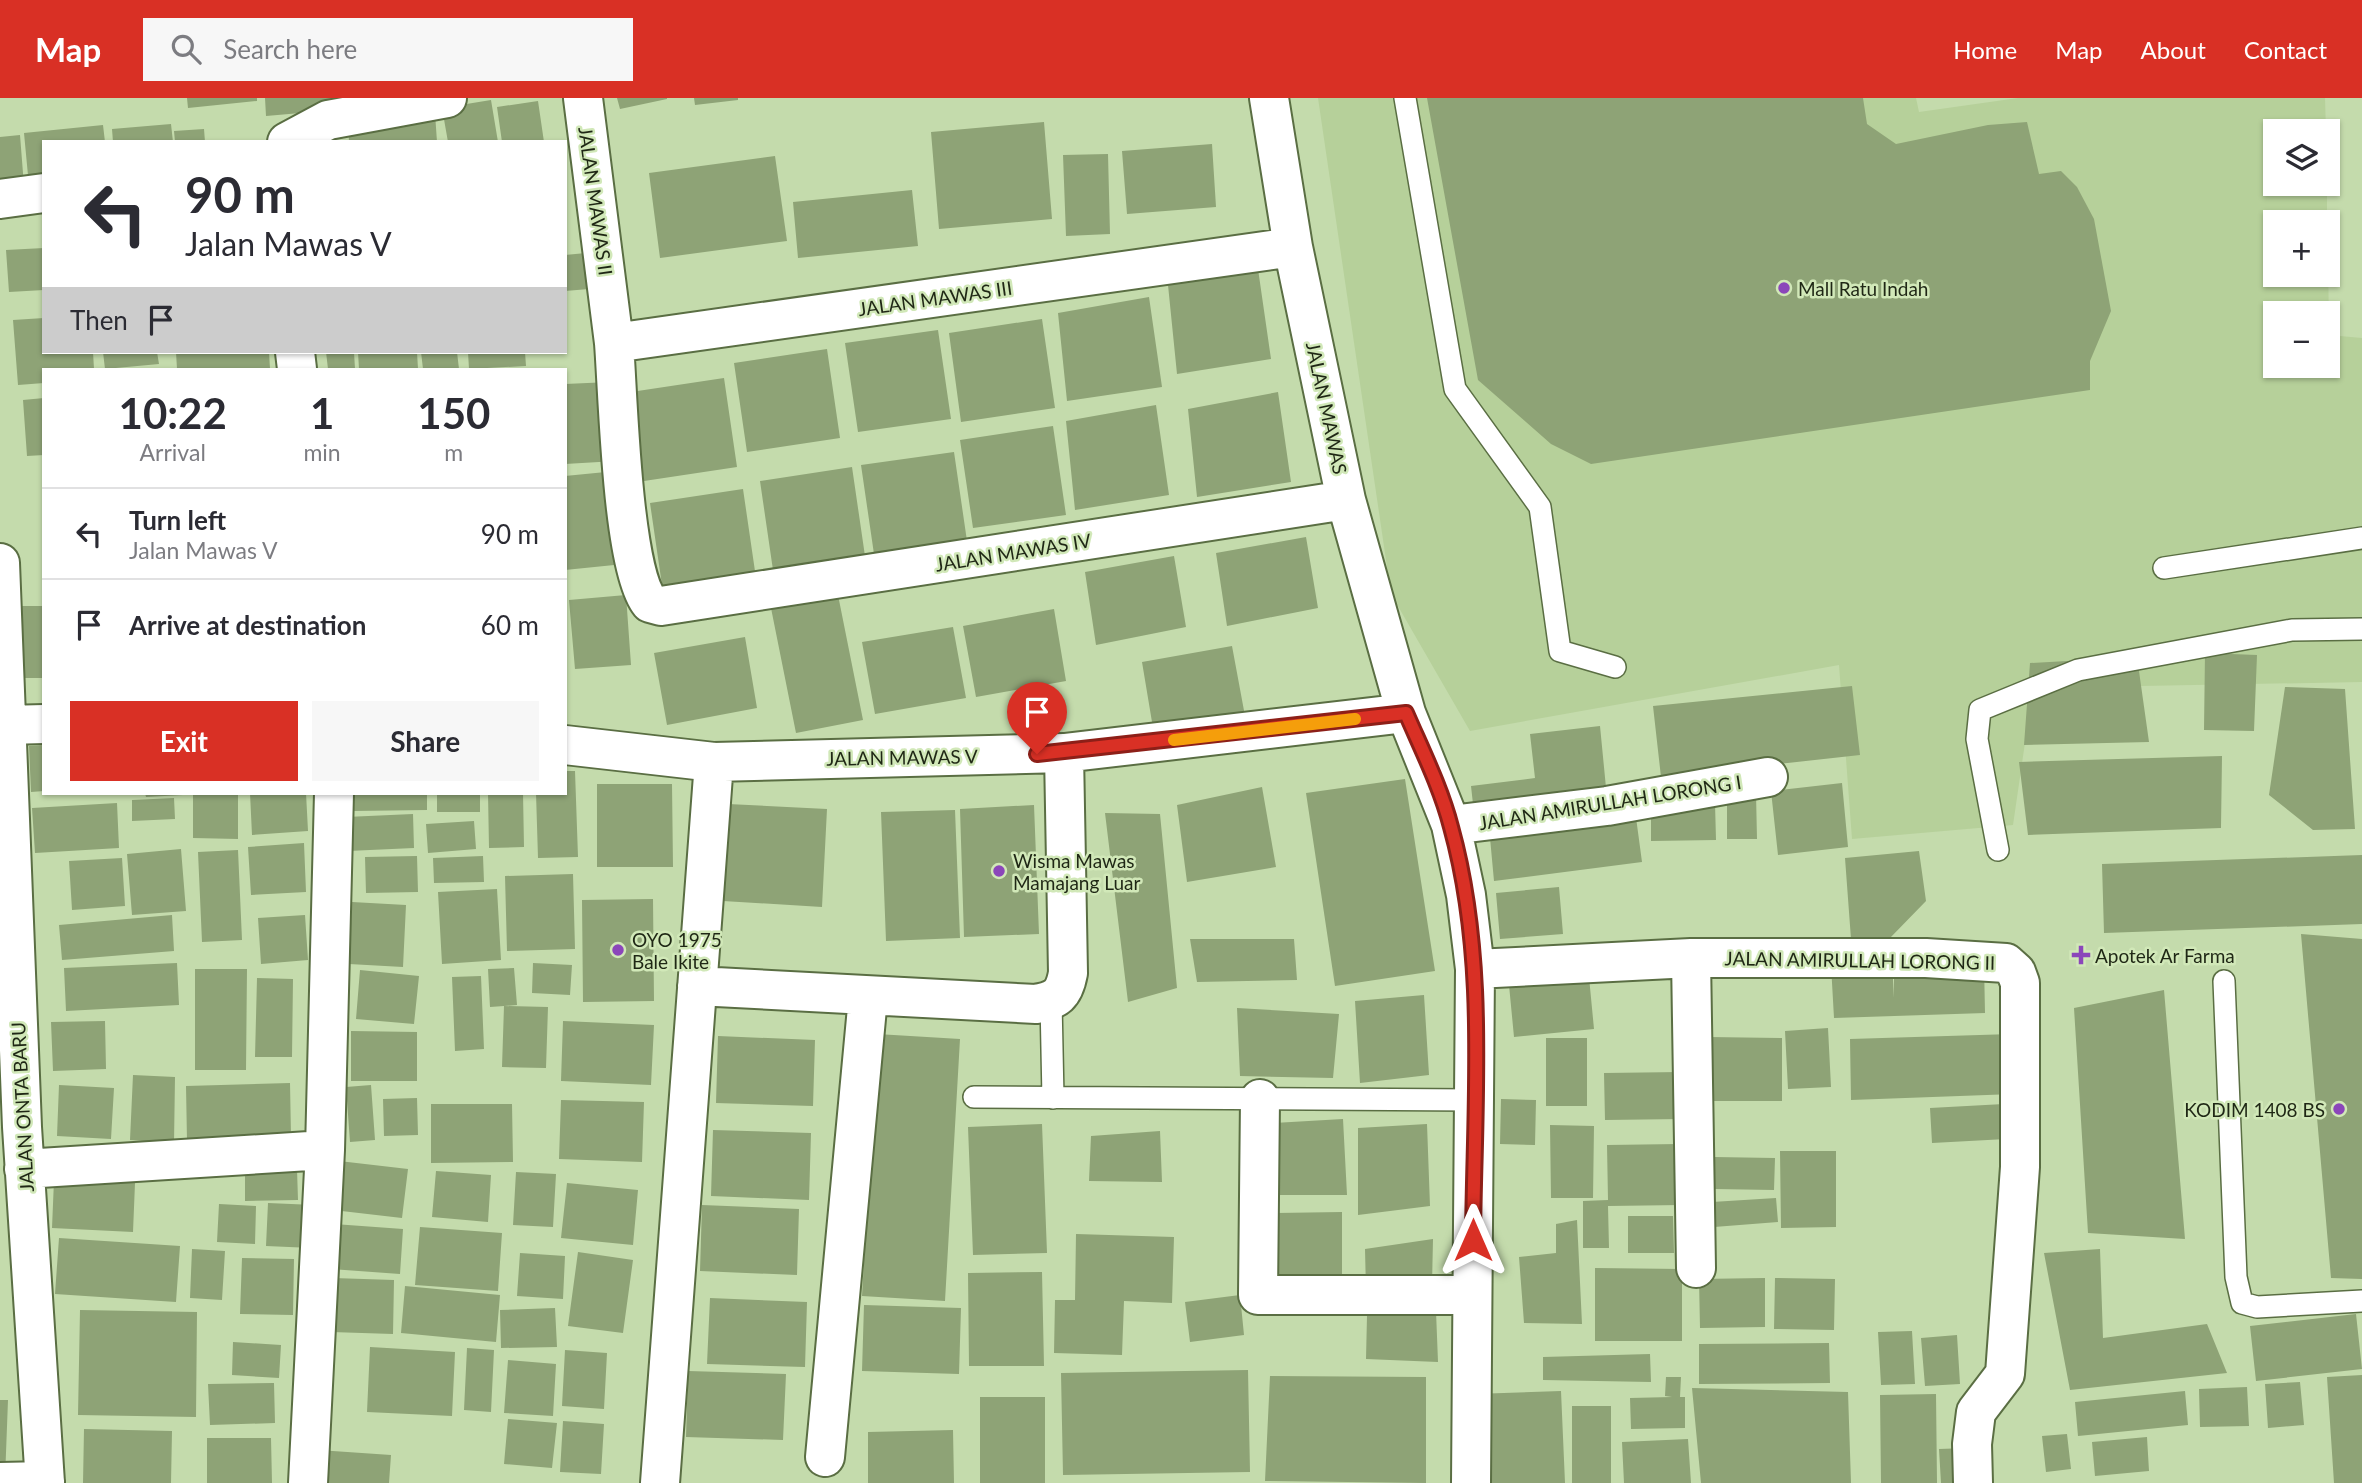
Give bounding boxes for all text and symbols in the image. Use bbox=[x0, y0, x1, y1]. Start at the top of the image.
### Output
search box bbox=[143, 18, 633, 81]
text: Map bbox=[35, 29, 101, 69]
icon: search bbox=[167, 30, 205, 68]
text: Search here bbox=[223, 33, 357, 65]
text: Home bbox=[1953, 35, 2017, 64]
text: Map bbox=[2055, 35, 2103, 64]
text: About bbox=[2141, 35, 2206, 64]
text: Contact bbox=[2244, 35, 2327, 64]
map controls bbox=[2263, 119, 2340, 378]
button: layers bbox=[2263, 119, 2340, 196]
street label: JALAN MAWAS II bbox=[574, 125, 618, 277]
text: 90 m bbox=[185, 165, 295, 223]
icon: left bbox=[70, 168, 161, 259]
button: + bbox=[2263, 210, 2340, 287]
text: Jalan Mawas V bbox=[185, 224, 392, 263]
street label: JALAN MAWAS III bbox=[857, 276, 1013, 320]
place label: Mall Ratu Indah bbox=[1798, 277, 1928, 300]
marker: Mall Ratu Indah bbox=[1776, 280, 1792, 296]
icon: arrive bbox=[142, 301, 180, 339]
button: − bbox=[2263, 301, 2340, 378]
text: Then bbox=[70, 304, 128, 336]
street label: JALAN MAWAS bbox=[1302, 340, 1352, 476]
text: 10:22 bbox=[119, 388, 227, 438]
text: 1 bbox=[310, 388, 334, 438]
text: 150 bbox=[417, 388, 490, 438]
text: Arrival bbox=[140, 438, 206, 466]
text: min bbox=[303, 438, 341, 466]
text: m bbox=[444, 438, 463, 466]
text: Turn left bbox=[129, 504, 226, 536]
icon: left bbox=[70, 515, 108, 553]
text: 90 m bbox=[481, 518, 539, 550]
street label: JALAN MAWAS IV bbox=[933, 528, 1093, 576]
text: Jalan Mawas V bbox=[129, 536, 278, 564]
icon: arrive bbox=[70, 606, 108, 644]
text: Arrive at destination bbox=[129, 609, 366, 641]
text: 60 m bbox=[481, 609, 539, 641]
pin bbox=[1007, 682, 1067, 754]
icon: arrive bbox=[1018, 693, 1056, 731]
button: Exit bbox=[70, 701, 298, 781]
button: Share bbox=[312, 701, 539, 781]
street label: JALAN MAWAS V bbox=[826, 744, 978, 770]
street label: JALAN AMIRULLAH LORONG I bbox=[1477, 770, 1743, 834]
place label: Wisma Mawas Mamajang Luar bbox=[1013, 849, 1140, 894]
marker: Wisma Mawas Mamajang Luar bbox=[991, 863, 1007, 879]
place label: OYO 1975 Bale Ikite bbox=[632, 928, 722, 973]
marker: OYO 1975 Bale Ikite bbox=[610, 942, 626, 958]
place label: Apotek Ar Farma bbox=[2095, 944, 2235, 967]
street label: JALAN AMIRULLAH LORONG II bbox=[1724, 946, 1996, 974]
marker: Apotek Ar Farma bbox=[2073, 947, 2089, 963]
street label: JALAN ONTA BARU bbox=[6, 1021, 38, 1193]
place label: KODIM 1408 BS bbox=[2184, 1098, 2325, 1121]
marker: KODIM 1408 BS bbox=[2331, 1101, 2347, 1117]
position arrow bbox=[1436, 1203, 1510, 1277]

